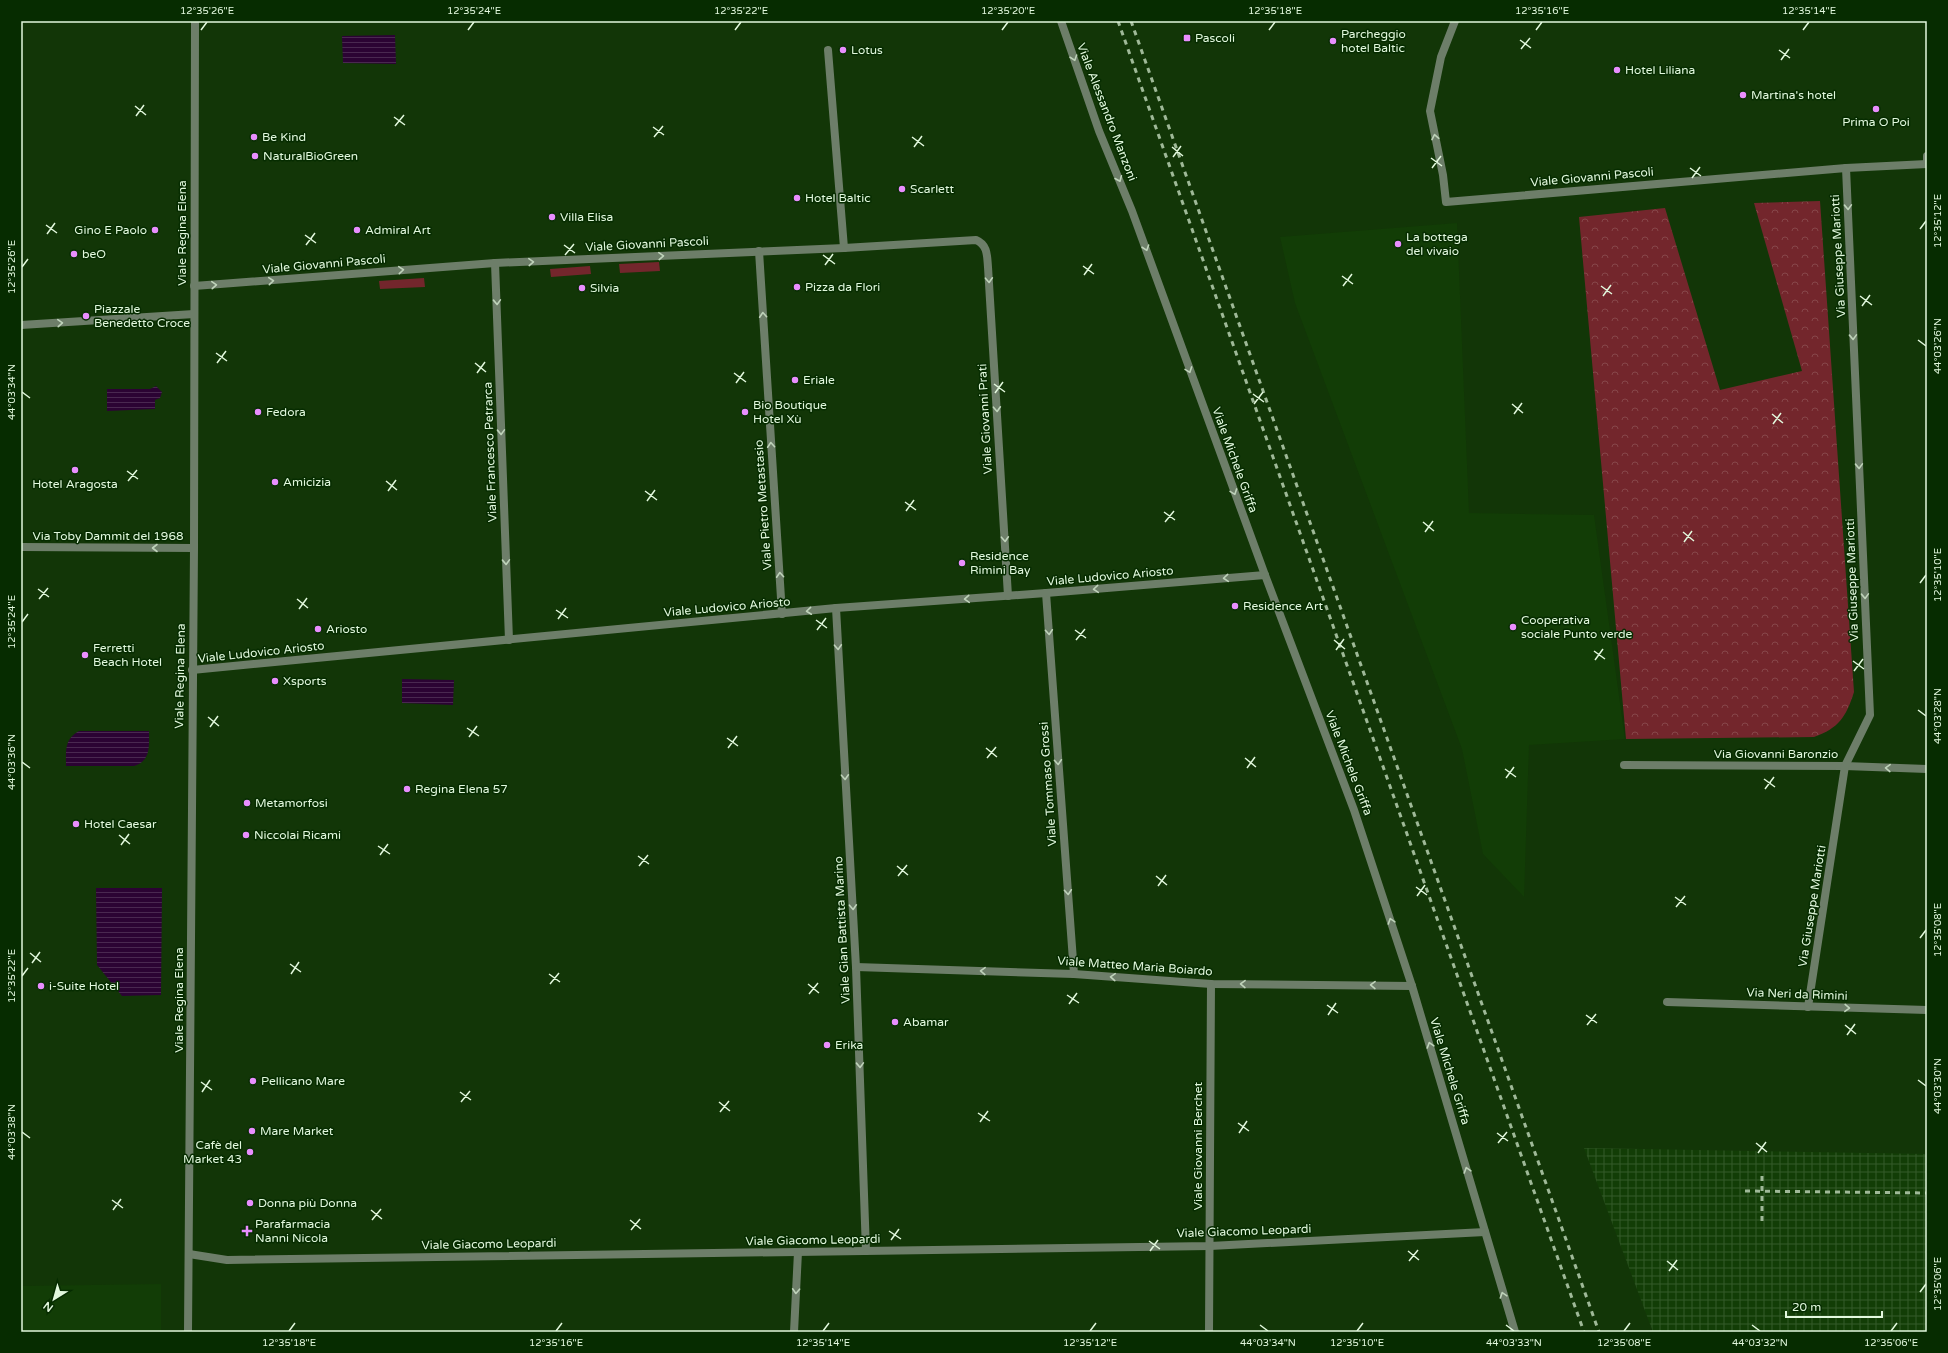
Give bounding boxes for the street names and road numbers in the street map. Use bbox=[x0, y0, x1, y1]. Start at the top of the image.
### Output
street label: Viale Alessandro Manzoni bbox=[1074, 41, 1140, 183]
street label: Viale Giovanni Pascoli bbox=[1530, 165, 1654, 189]
street label: Viale Regina Elena bbox=[175, 180, 189, 286]
street label: Via Giuseppe Mariotti bbox=[1828, 194, 1848, 318]
street label: Viale Giovanni Pascoli bbox=[585, 234, 709, 254]
street label: Viale Giovanni Pascoli bbox=[262, 252, 386, 276]
street label: Viale Giovanni Prati bbox=[975, 363, 995, 475]
street label: Viale Francesco Petrarca bbox=[481, 382, 499, 522]
street label: Viale Michele Griffa bbox=[1209, 405, 1261, 515]
street label: Viale Pietro Metastasio bbox=[751, 439, 775, 571]
street label: Via Giuseppe Mariotti bbox=[1843, 518, 1861, 642]
street label: Via Toby Dammit del 1968 bbox=[33, 529, 183, 543]
street label: Viale Ludovico Ariosto bbox=[1046, 563, 1174, 589]
street label: Viale Ludovico Ariosto bbox=[663, 594, 791, 620]
street label: Viale Regina Elena bbox=[172, 623, 188, 729]
street label: Viale Ludovico Ariosto bbox=[197, 638, 325, 666]
street label: Viale Michele Griffa bbox=[1323, 709, 1375, 817]
street label: Viale Tommaso Grossi bbox=[1037, 721, 1059, 847]
street label: Via Giovanni Baronzio bbox=[1714, 747, 1838, 761]
street label: Via Giuseppe Mariotti bbox=[1795, 844, 1829, 968]
street label: Viale Gian Battista Marino bbox=[831, 856, 853, 1004]
street label: Viale Regina Elena bbox=[172, 947, 186, 1053]
street label: Viale Matteo Maria Boiardo bbox=[1057, 954, 1213, 978]
street label: Via Neri da Rimini bbox=[1746, 985, 1848, 1003]
street label: Viale Michele Griffa bbox=[1427, 1016, 1473, 1126]
street label: Viale Giovanni Berchet bbox=[1191, 1081, 1205, 1210]
street label: Viale Giacomo Leopardi bbox=[1176, 1222, 1312, 1240]
street label: Viale Giacomo Leopardi bbox=[745, 1232, 881, 1248]
street label: Viale Giacomo Leopardi bbox=[421, 1236, 557, 1252]

